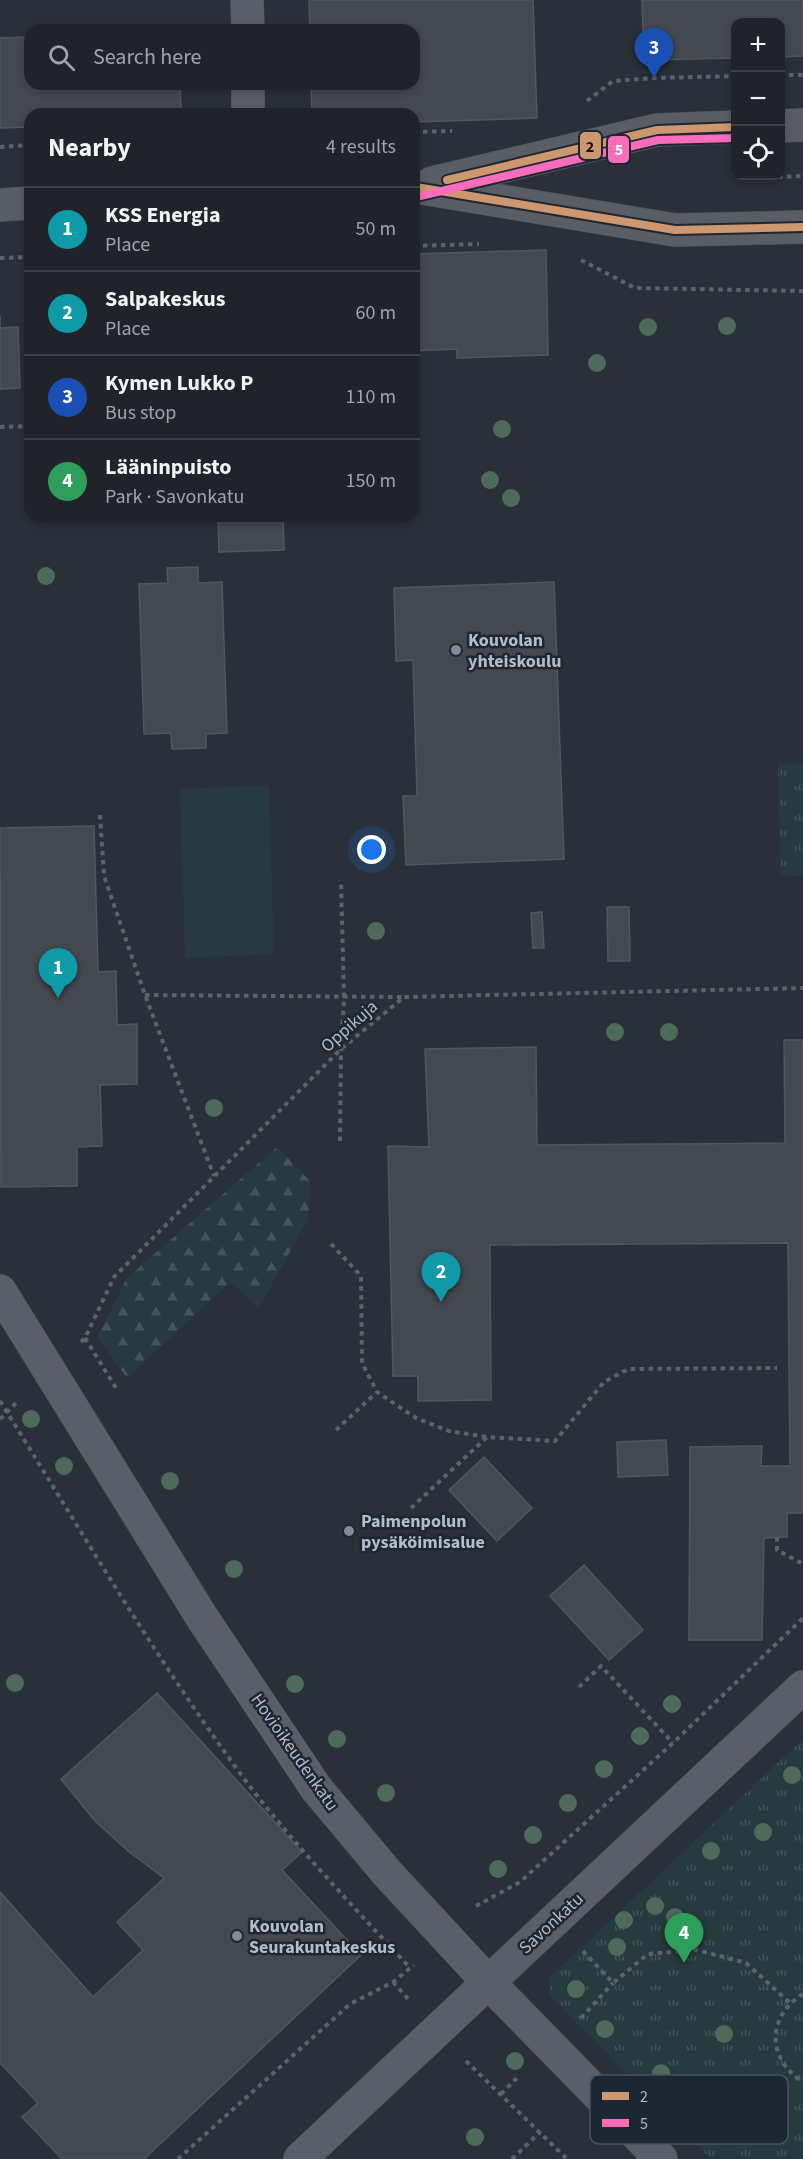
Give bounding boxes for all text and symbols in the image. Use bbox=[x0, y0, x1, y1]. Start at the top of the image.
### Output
map controls bbox=[731, 18, 785, 180]
button: + bbox=[731, 18, 785, 72]
search box bbox=[24, 24, 420, 90]
pin: 3 bbox=[634, 28, 674, 78]
icon: search bbox=[45, 41, 78, 74]
text: Search here bbox=[93, 41, 201, 73]
button: − bbox=[731, 72, 785, 126]
button: locate bbox=[731, 126, 785, 180]
text: Nearby bbox=[48, 129, 131, 166]
line badge: 2 bbox=[579, 131, 602, 160]
text: 4 results bbox=[326, 133, 396, 161]
line badge: 5 bbox=[607, 135, 630, 164]
text: 2 bbox=[586, 136, 594, 158]
text: 5 bbox=[615, 139, 623, 161]
text: KSS Energia bbox=[105, 199, 221, 231]
text: 1 bbox=[62, 215, 73, 243]
text: 50 m bbox=[356, 215, 396, 243]
text: Place bbox=[105, 231, 150, 259]
text: Salpakeskus bbox=[105, 283, 226, 315]
text: 2 bbox=[62, 299, 73, 327]
text: 60 m bbox=[356, 299, 396, 327]
text: Place bbox=[105, 315, 150, 343]
text: Kymen Lukko P bbox=[105, 367, 253, 399]
text: 3 bbox=[62, 383, 73, 411]
text: 110 m bbox=[346, 383, 396, 411]
text: Bus stop bbox=[105, 399, 176, 427]
text: Lääninpuisto bbox=[105, 451, 232, 483]
text: 4 bbox=[62, 467, 73, 495]
text: 150 m bbox=[346, 467, 396, 495]
text: Park · Savonkatu bbox=[105, 483, 244, 511]
place label: Kouvolan yhteiskoulu bbox=[468, 628, 561, 674]
marker: Kouvolan yhteiskoulu bbox=[449, 643, 463, 657]
your location bbox=[357, 835, 386, 864]
pin: 1 bbox=[38, 948, 78, 998]
street label: Oppikuja bbox=[315, 995, 383, 1058]
pin: 2 bbox=[422, 1252, 460, 1302]
place label: Paimenpolun pysäköimisalue bbox=[361, 1509, 485, 1555]
marker: Paimenpolun pysäköimisalue bbox=[342, 1524, 356, 1538]
street label: Hovioikeudenkatu bbox=[245, 1689, 344, 1816]
street label: Savonkatu bbox=[514, 1887, 589, 1960]
place label: Kouvolan Seurakuntakeskus bbox=[249, 1914, 395, 1960]
pin: 4 bbox=[664, 1914, 704, 1963]
marker: Kouvolan Seurakuntakeskus bbox=[230, 1929, 244, 1943]
legend bbox=[590, 2075, 788, 2144]
text: 2 bbox=[640, 2086, 648, 2108]
text: 5 bbox=[640, 2113, 648, 2135]

